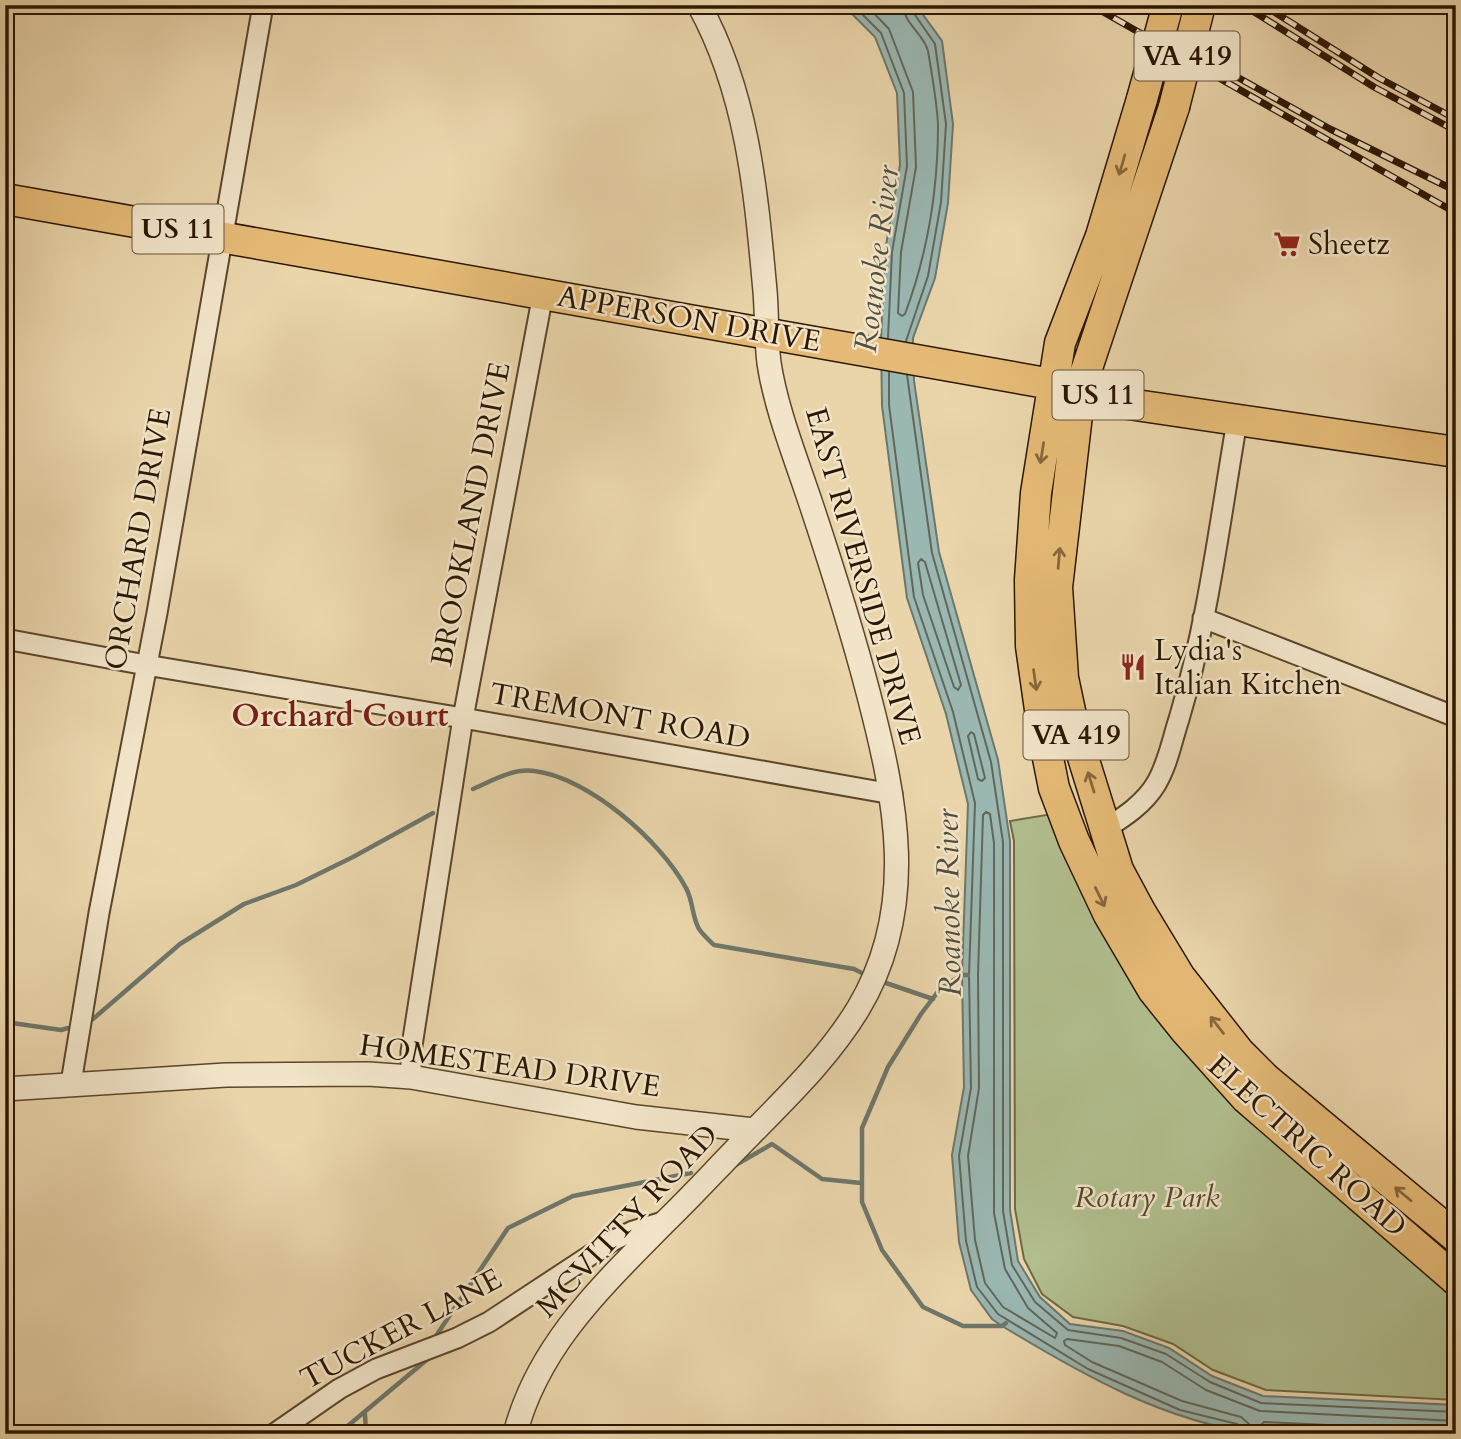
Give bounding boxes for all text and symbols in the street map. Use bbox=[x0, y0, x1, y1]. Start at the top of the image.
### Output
road number: VA 419 bbox=[1134, 32, 1240, 80]
one-way arrow bbox=[1115, 153, 1128, 175]
water label: Roanoke River bbox=[844, 162, 910, 355]
road number: US 11 bbox=[132, 204, 224, 254]
place label: Sheetz bbox=[1308, 224, 1390, 265]
supermarket icon: Sheetz bbox=[1272, 229, 1302, 259]
street label: APPERSON DRIVE bbox=[554, 276, 824, 362]
street label: BROOKLAND DRIVE bbox=[421, 359, 521, 669]
road number: US 11 bbox=[1052, 370, 1144, 420]
street label: EAST RIVERSIDE DRIVE bbox=[795, 402, 931, 750]
street label: ORCHARD DRIVE bbox=[95, 405, 181, 673]
one-way arrow bbox=[1036, 442, 1049, 464]
one-way arrow bbox=[1053, 548, 1066, 570]
place label: Lydia's Italian Kitchen bbox=[1154, 630, 1342, 705]
restaurant icon: Lydia's Italian Kitchen bbox=[1118, 652, 1148, 682]
one-way arrow bbox=[1029, 668, 1042, 691]
street label: TREMONT ROAD bbox=[487, 673, 753, 759]
district label: Orchard Court bbox=[231, 694, 449, 738]
road number: VA 419 bbox=[1024, 710, 1128, 760]
one-way arrow bbox=[1083, 771, 1096, 793]
water label: Roanoke River bbox=[925, 807, 973, 997]
one-way arrow bbox=[1093, 886, 1107, 906]
one-way arrow bbox=[1210, 1016, 1225, 1034]
street label: HOMESTEAD DRIVE bbox=[357, 1025, 663, 1107]
street label: ELECTRIC ROAD bbox=[1199, 1046, 1415, 1246]
street label: MCVITTY ROAD bbox=[527, 1115, 727, 1327]
park label: Rotary Park bbox=[1074, 1177, 1220, 1218]
one-way arrow bbox=[1395, 1186, 1413, 1201]
street label: TUCKER LANE bbox=[293, 1259, 509, 1399]

